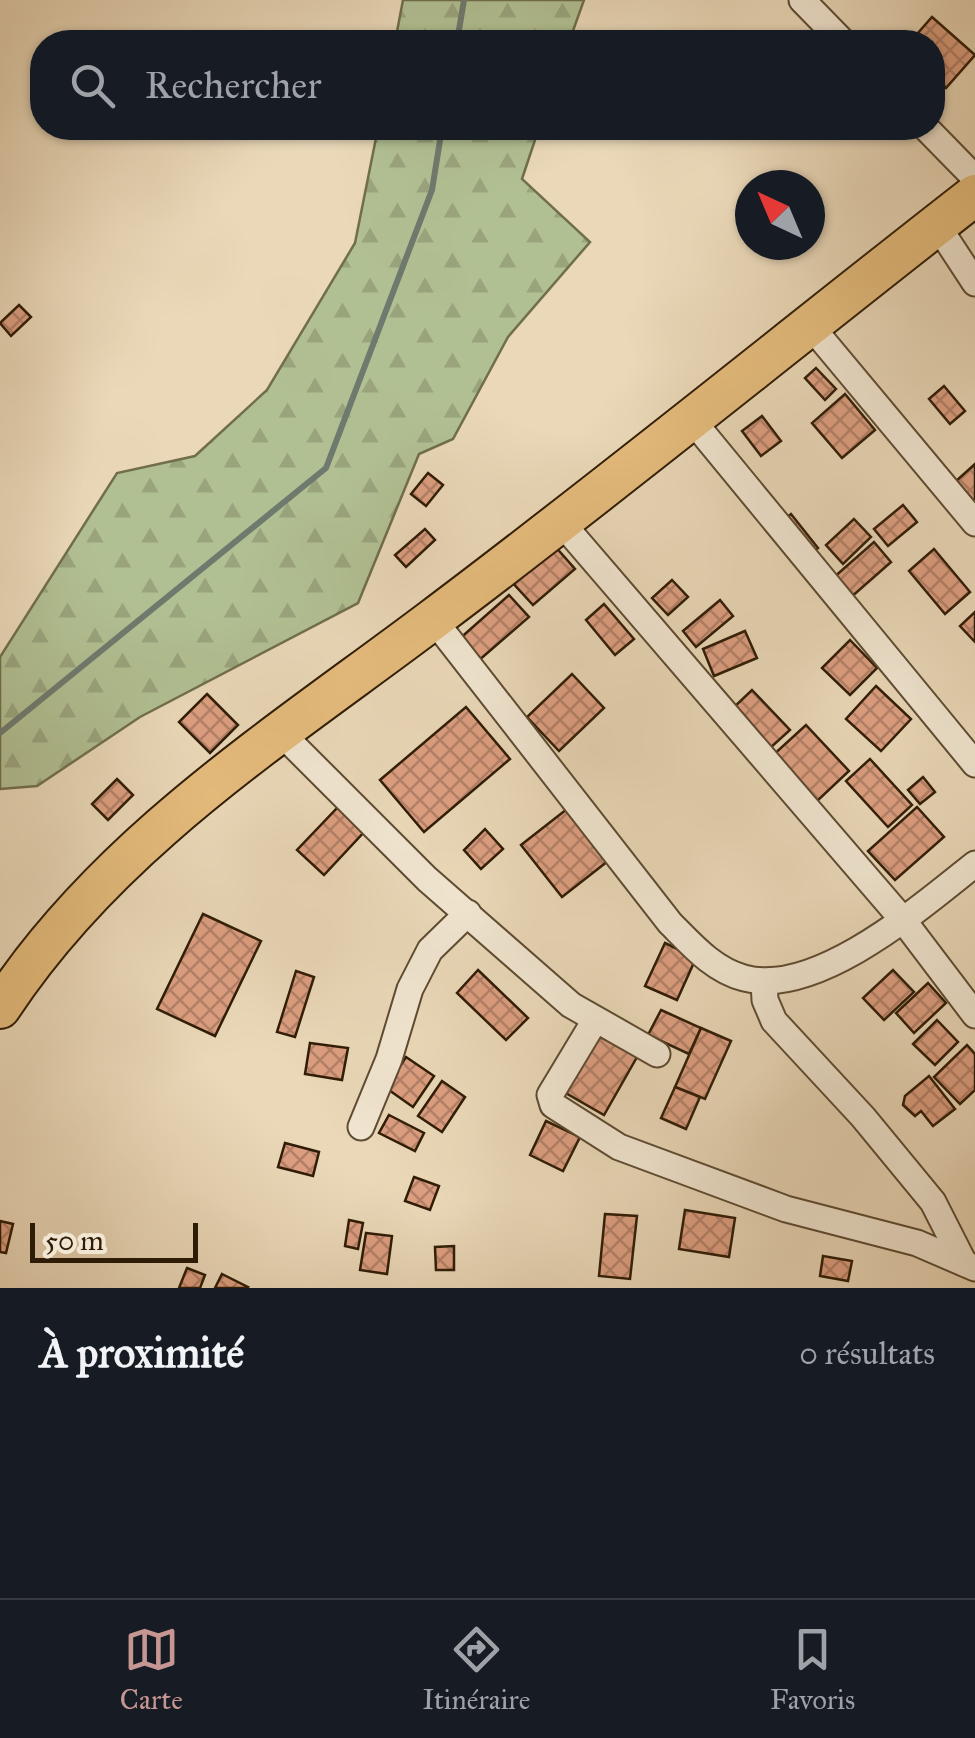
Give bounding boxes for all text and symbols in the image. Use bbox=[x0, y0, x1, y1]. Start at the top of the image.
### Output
search box bbox=[30, 30, 945, 140]
icon: search bbox=[65, 58, 120, 113]
text: Rechercher bbox=[145, 62, 321, 108]
north arrow bbox=[735, 170, 825, 260]
scale bar bbox=[30, 1218, 198, 1262]
text: 50 m bbox=[45, 1223, 104, 1258]
text: À proximité bbox=[40, 1327, 244, 1379]
text: 0 résultats bbox=[799, 1334, 935, 1373]
tab: Carte bbox=[120, 1622, 183, 1717]
tab: Itinéraire bbox=[423, 1622, 530, 1717]
tab: Favoris bbox=[770, 1622, 855, 1717]

